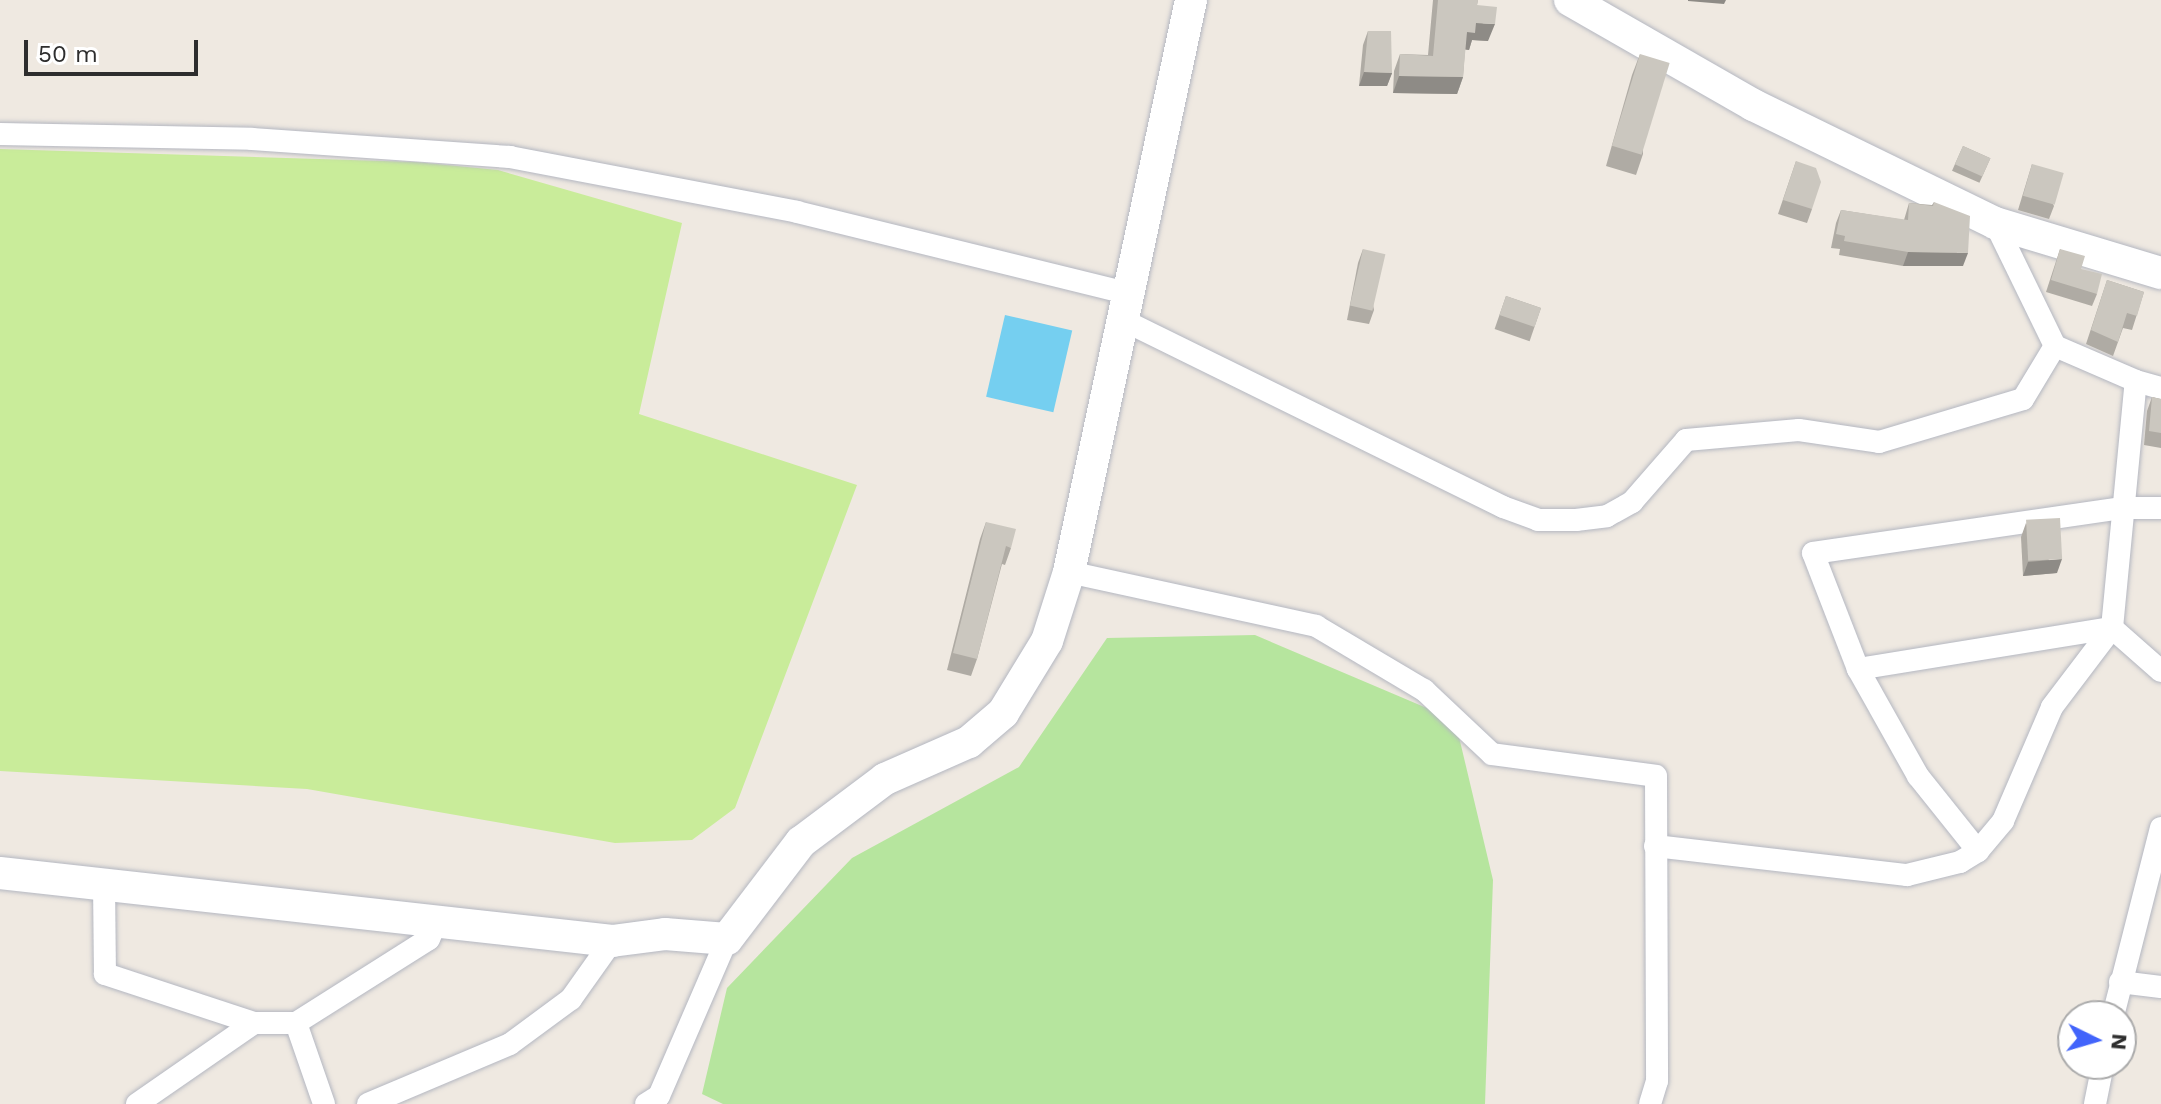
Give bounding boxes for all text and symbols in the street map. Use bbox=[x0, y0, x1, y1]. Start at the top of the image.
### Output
scale bar bbox=[28, 24, 202, 74]
text: 50 m bbox=[38, 40, 98, 68]
north arrow bbox=[2057, 1000, 2137, 1080]
text: N bbox=[2106, 1033, 2133, 1051]

